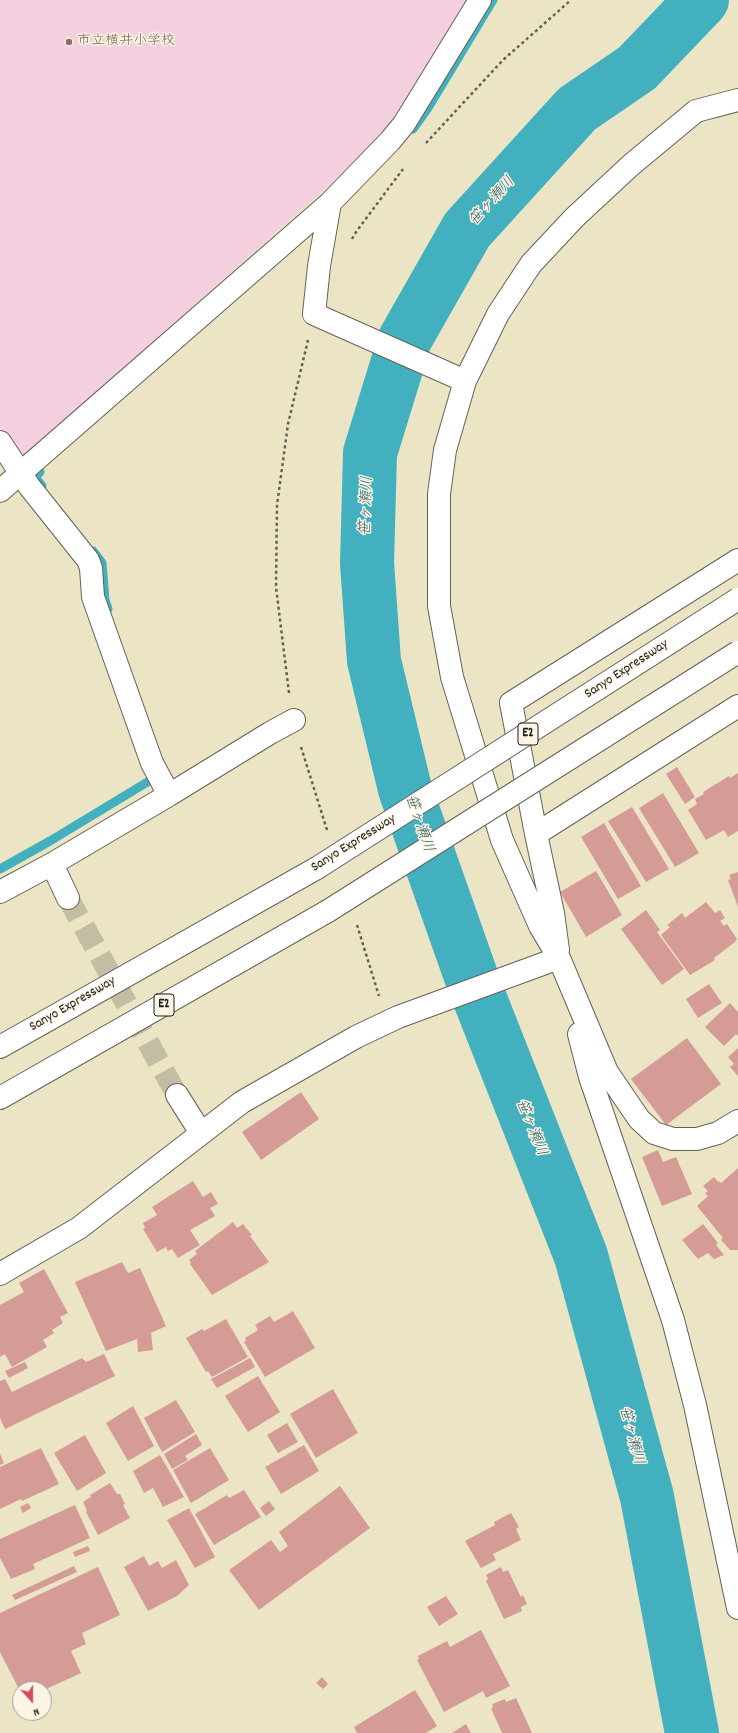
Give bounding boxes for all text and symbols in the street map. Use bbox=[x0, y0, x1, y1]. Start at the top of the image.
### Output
place label: 市立横井小学校 bbox=[77, 34, 175, 50]
marker: 市立横井小学校 bbox=[64, 37, 74, 47]
water label: 笹ヶ瀬川 bbox=[466, 174, 520, 230]
water label: 笹ヶ瀬川 bbox=[358, 476, 378, 536]
street label: Sanyo Expressway bbox=[582, 637, 672, 703]
road number: E2 bbox=[518, 723, 538, 745]
water label: 笹ヶ瀬川 bbox=[400, 793, 436, 855]
street label: Sanyo Expressway bbox=[309, 811, 399, 877]
street label: Sanyo Expressway bbox=[27, 974, 119, 1036]
road number: E2 bbox=[154, 994, 174, 1016]
water label: 笹ヶ瀬川 bbox=[510, 1097, 550, 1159]
water label: 笹ヶ瀬川 bbox=[614, 1405, 646, 1467]
north arrow bbox=[12, 1681, 52, 1721]
text: N bbox=[31, 1703, 41, 1720]

